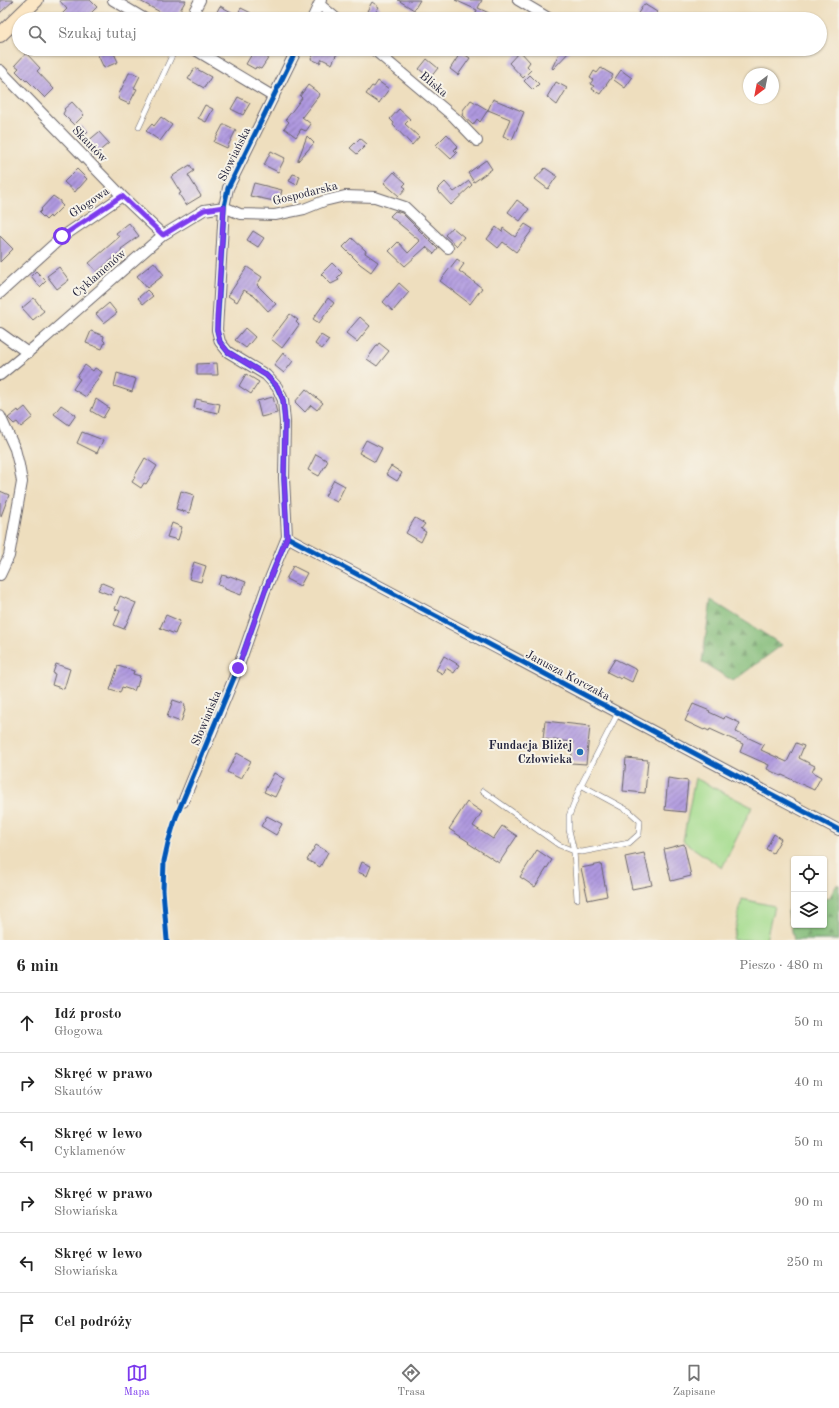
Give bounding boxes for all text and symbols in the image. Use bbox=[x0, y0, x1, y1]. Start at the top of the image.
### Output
search box bbox=[12, 12, 827, 56]
icon: search bbox=[26, 23, 48, 45]
text: Szukaj tutaj bbox=[58, 27, 137, 42]
north arrow bbox=[743, 68, 779, 104]
street label: Bliska bbox=[417, 70, 450, 100]
street label: Skautów bbox=[69, 124, 110, 166]
street label: Słowiańska bbox=[217, 125, 253, 184]
street label: Gospodarska bbox=[272, 180, 339, 208]
street label: Głogowa bbox=[68, 185, 112, 220]
route start bbox=[53, 227, 71, 245]
street label: Cyklamenów bbox=[71, 247, 129, 300]
street label: Janusza Korczaka bbox=[523, 649, 612, 703]
route end bbox=[229, 659, 247, 677]
street label: Słowiańska bbox=[190, 689, 224, 748]
place label: Fundacja Bliżej Człowieka bbox=[488, 740, 572, 766]
marker: Fundacja Bliżej Człowieka bbox=[575, 747, 585, 757]
map controls bbox=[791, 856, 827, 928]
button: locate bbox=[791, 856, 827, 892]
button: layers bbox=[791, 892, 827, 928]
text: 6 min bbox=[16, 958, 59, 975]
text: Pieszo · 480 m bbox=[739, 959, 823, 972]
text: Idź prosto bbox=[54, 1007, 121, 1022]
icon: ahead bbox=[16, 1012, 38, 1034]
text: 50 m bbox=[794, 1016, 823, 1029]
text: Głogowa bbox=[54, 1025, 103, 1038]
text: Skręć w prawo bbox=[54, 1067, 153, 1082]
icon: right bbox=[16, 1072, 38, 1094]
text: 40 m bbox=[794, 1076, 823, 1089]
text: Skautów bbox=[54, 1085, 103, 1098]
text: Skręć w lewo bbox=[54, 1127, 142, 1142]
icon: left bbox=[16, 1132, 38, 1154]
text: 50 m bbox=[794, 1136, 823, 1149]
text: Cyklamenów bbox=[54, 1145, 126, 1158]
text: Skręć w prawo bbox=[54, 1187, 153, 1202]
icon: right bbox=[16, 1192, 38, 1214]
text: 90 m bbox=[794, 1196, 823, 1209]
text: Słowiańska bbox=[54, 1205, 118, 1218]
text: Skręć w lewo bbox=[54, 1247, 142, 1262]
icon: left bbox=[16, 1252, 38, 1274]
text: 250 m bbox=[786, 1256, 823, 1269]
text: Słowiańska bbox=[54, 1265, 118, 1278]
icon: arrive bbox=[16, 1312, 38, 1334]
text: Cel podróży bbox=[54, 1315, 132, 1330]
tab: Mapa bbox=[124, 1362, 150, 1400]
tab: Trasa bbox=[397, 1362, 425, 1400]
tab: Zapisane bbox=[673, 1362, 715, 1400]

